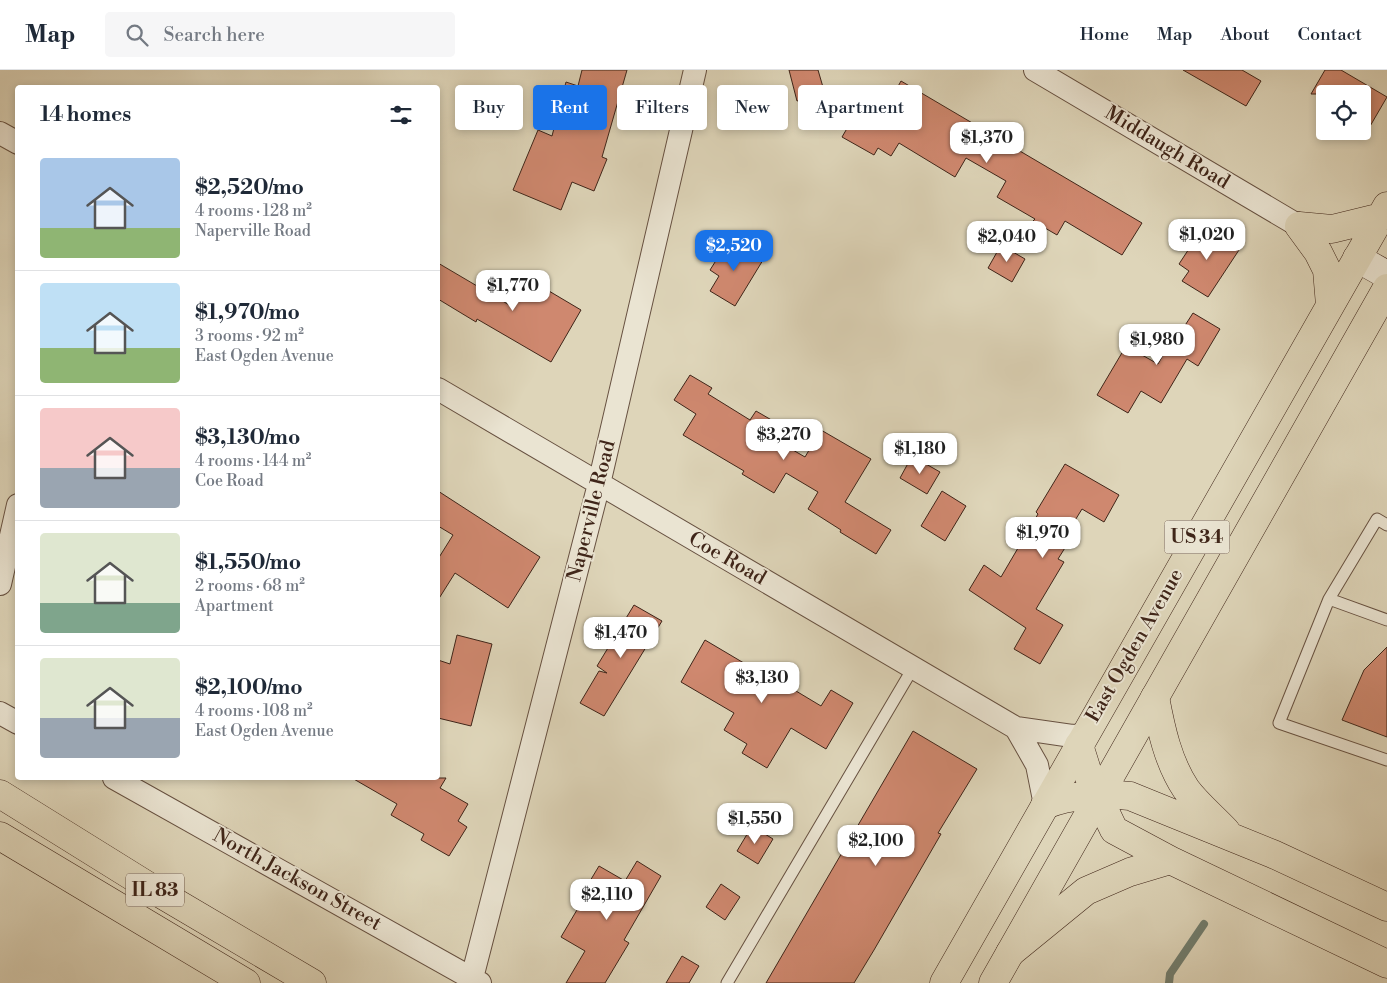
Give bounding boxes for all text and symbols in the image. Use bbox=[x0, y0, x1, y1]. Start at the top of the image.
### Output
search box bbox=[105, 12, 455, 57]
text: Map bbox=[25, 20, 75, 50]
icon: search bbox=[123, 21, 151, 49]
text: Search here bbox=[163, 23, 265, 47]
text: Home bbox=[1080, 23, 1129, 46]
text: Map bbox=[1157, 23, 1193, 46]
text: About bbox=[1221, 23, 1270, 46]
text: Contact bbox=[1298, 23, 1362, 46]
chip: Buy bbox=[455, 85, 523, 130]
chip: Rent bbox=[533, 85, 607, 130]
chip: Filters bbox=[617, 85, 707, 130]
chip: New bbox=[717, 85, 788, 130]
chip: Apartment bbox=[798, 85, 922, 130]
map controls bbox=[1316, 85, 1371, 140]
button: locate bbox=[1316, 85, 1371, 140]
icon: filters bbox=[387, 101, 415, 129]
street label: Middaugh Road bbox=[1100, 101, 1235, 195]
text: 14 homes bbox=[40, 102, 131, 128]
pin: $1,370 bbox=[946, 122, 1028, 164]
text: $1,370 bbox=[961, 128, 1013, 148]
text: $2,520/mo bbox=[195, 175, 304, 201]
icon: home bbox=[80, 178, 140, 238]
text: 4 rooms · 128 m² bbox=[195, 201, 312, 221]
pin: $1,020 bbox=[1166, 218, 1248, 261]
pin: $2,040 bbox=[966, 220, 1048, 263]
text: Naperville Road bbox=[195, 221, 311, 241]
text: $1,020 bbox=[1179, 225, 1235, 245]
text: $2,040 bbox=[978, 227, 1036, 247]
pin: $2,520 bbox=[693, 230, 775, 272]
text: $2,520 bbox=[706, 236, 762, 256]
pin: $1,770 bbox=[472, 270, 554, 312]
text: $1,770 bbox=[487, 276, 539, 296]
text: $1,970/mo bbox=[195, 300, 300, 326]
icon: home bbox=[80, 303, 140, 363]
pin: $1,980 bbox=[1116, 324, 1198, 366]
text: 3 rooms · 92 m² bbox=[195, 326, 304, 346]
text: $1,980 bbox=[1130, 330, 1184, 350]
text: East Ogden Avenue bbox=[195, 346, 334, 366]
pin: $3,270 bbox=[743, 418, 825, 461]
text: $3,130/mo bbox=[195, 425, 300, 451]
text: $3,270 bbox=[757, 425, 811, 445]
icon: home bbox=[80, 428, 140, 488]
pin: $1,180 bbox=[879, 432, 961, 475]
street label: Naperville Road bbox=[562, 437, 622, 584]
text: $1,180 bbox=[894, 439, 946, 459]
text: 4 rooms · 144 m² bbox=[195, 451, 311, 471]
text: Coe Road bbox=[195, 471, 263, 491]
pin: $1,970 bbox=[1002, 516, 1084, 559]
road number: US 34 bbox=[1164, 521, 1230, 554]
text: $1,970 bbox=[1017, 523, 1069, 543]
street label: Coe Road bbox=[684, 527, 771, 592]
text: $1,550/mo bbox=[195, 550, 301, 576]
icon: home bbox=[80, 553, 140, 613]
street label: East Ogden Avenue bbox=[1081, 565, 1189, 727]
text: 2 rooms · 68 m² bbox=[195, 576, 305, 596]
text: Apartment bbox=[195, 596, 274, 616]
pin: $1,470 bbox=[580, 616, 662, 659]
text: $1,470 bbox=[595, 623, 647, 643]
pin: $3,130 bbox=[721, 662, 803, 704]
text: $3,130 bbox=[735, 668, 789, 688]
text: $2,100/mo bbox=[195, 675, 303, 701]
icon: home bbox=[80, 678, 140, 738]
text: 4 rooms · 108 m² bbox=[195, 701, 313, 721]
text: East Ogden Avenue bbox=[195, 721, 334, 741]
pin: $1,550 bbox=[714, 802, 796, 845]
text: $1,550 bbox=[728, 809, 782, 829]
street label: North Jackson Street bbox=[208, 823, 386, 937]
pin: $2,100 bbox=[835, 824, 917, 867]
text: $2,100 bbox=[848, 831, 904, 851]
road number: IL 83 bbox=[126, 874, 184, 906]
pin: $2,110 bbox=[566, 878, 648, 921]
text: $2,110 bbox=[581, 885, 633, 905]

